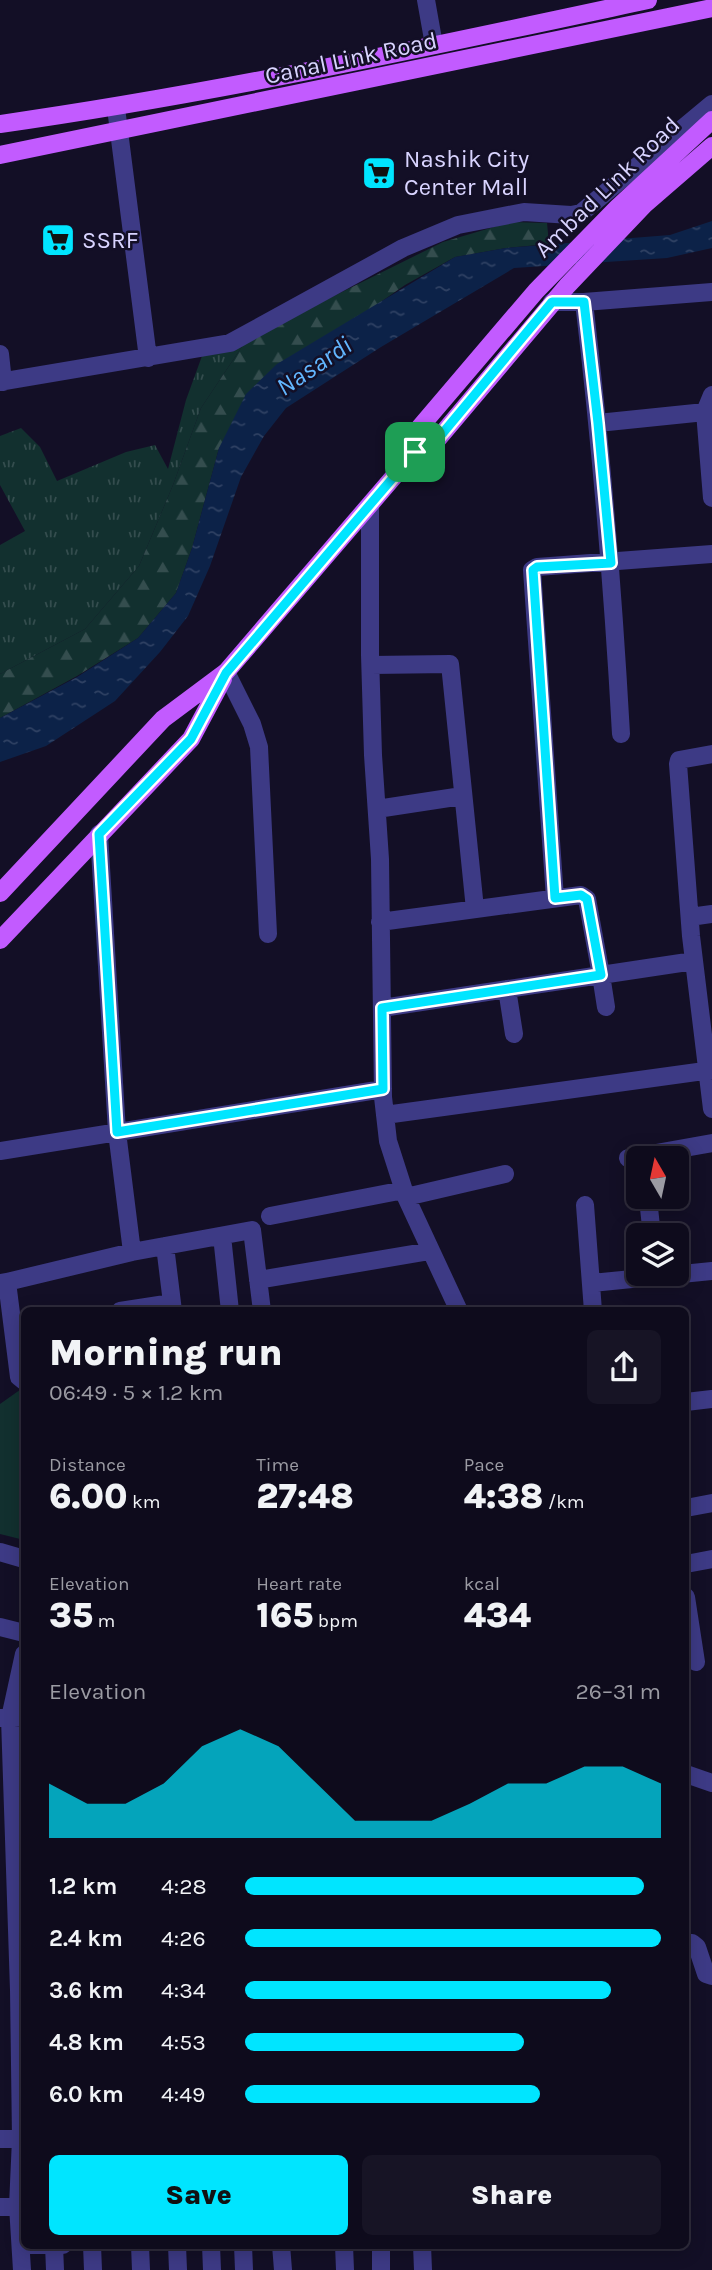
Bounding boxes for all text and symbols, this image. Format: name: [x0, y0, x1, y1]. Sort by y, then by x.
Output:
street label: Canal Link Road: [262, 26, 440, 90]
street label: Ambad Link Road: [529, 111, 685, 263]
place label: Nashik City Center Mall: [404, 145, 529, 201]
supermarket icon: Nashik City Center Mall: [360, 154, 398, 192]
supermarket icon: SSRF: [39, 221, 77, 259]
place label: SSRF: [82, 226, 138, 254]
water label: Nasardi: [270, 330, 358, 402]
pin: [385, 422, 445, 482]
icon: arrive: [396, 433, 434, 471]
north arrow: [626, 1146, 690, 1209]
map controls: [626, 1146, 689, 1286]
button: layers: [626, 1223, 689, 1286]
text: Morning run: [49, 1330, 283, 1375]
button: share: [587, 1330, 661, 1404]
text: 06:49 · 5 × 1.2 km: [49, 1379, 223, 1406]
text: Distance: [49, 1454, 126, 1476]
text: Time: [256, 1454, 299, 1476]
text: Pace: [464, 1454, 504, 1476]
text: 6.00: [49, 1476, 128, 1517]
text: 27:48: [256, 1476, 354, 1517]
text: 4:38: [464, 1476, 543, 1517]
text: km: [128, 1491, 161, 1513]
text: /km: [543, 1491, 585, 1513]
text: Elevation: [49, 1573, 129, 1595]
text: Heart rate: [256, 1573, 342, 1595]
text: kcal: [464, 1573, 500, 1595]
text: 35: [49, 1595, 93, 1636]
text: 165: [256, 1595, 313, 1636]
text: 434: [464, 1595, 531, 1636]
text: m: [93, 1610, 115, 1632]
text: bpm: [313, 1610, 358, 1632]
text: Elevation: [49, 1678, 146, 1705]
text: 26–31 m: [575, 1678, 661, 1705]
text: 1.2 km: [49, 1873, 117, 1900]
text: 4:28: [161, 1873, 207, 1900]
text: 2.4 km: [49, 1925, 123, 1952]
text: 4:26: [161, 1925, 206, 1952]
text: 3.6 km: [49, 1977, 123, 2004]
text: 4:34: [161, 1977, 206, 2004]
text: 4.8 km: [49, 2029, 124, 2056]
text: 4:53: [161, 2029, 206, 2056]
text: 6.0 km: [49, 2081, 124, 2108]
text: 4:49: [161, 2081, 205, 2108]
button: Save: [49, 2155, 348, 2235]
button: Share: [362, 2155, 661, 2235]

